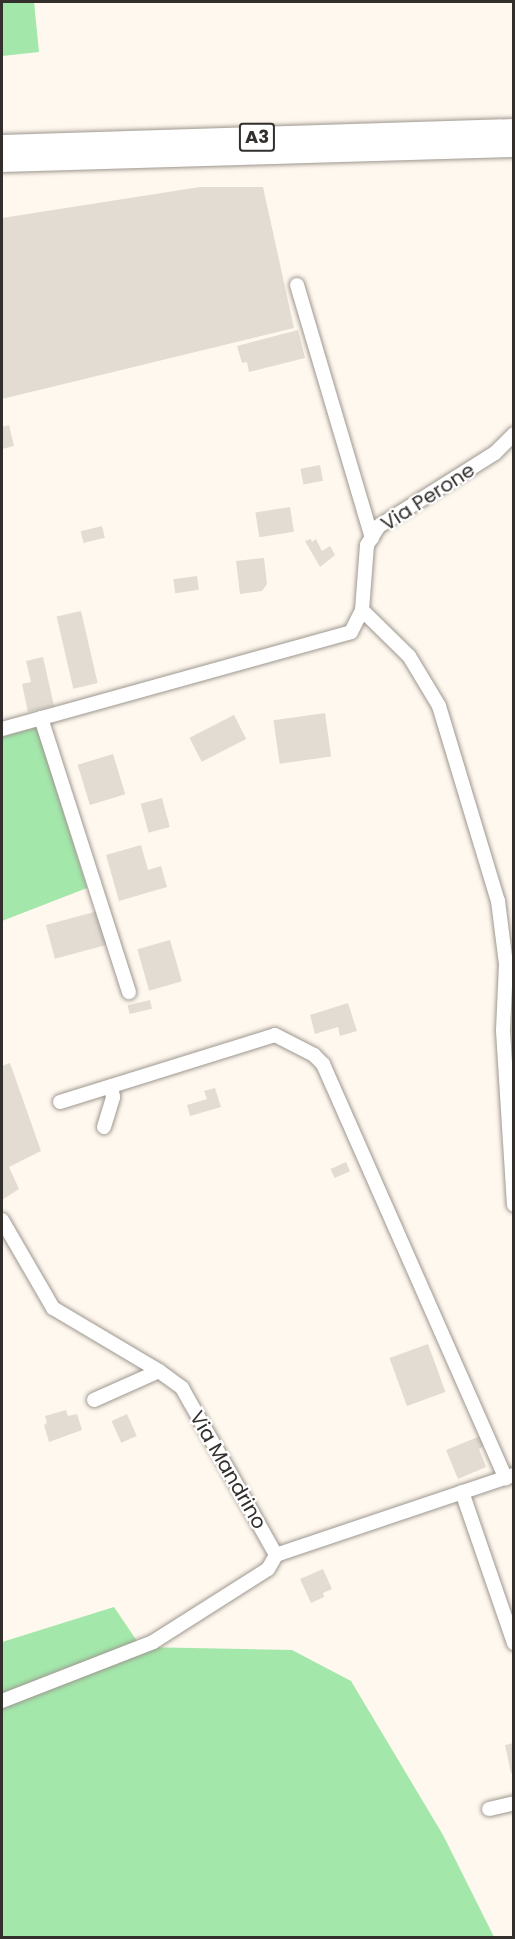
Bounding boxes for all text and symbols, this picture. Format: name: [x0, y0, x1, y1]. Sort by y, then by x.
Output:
road number: A3: [238, 122, 276, 152]
street label: Via Perone: [377, 458, 479, 536]
street label: Via Mandrino: [185, 1407, 271, 1533]

